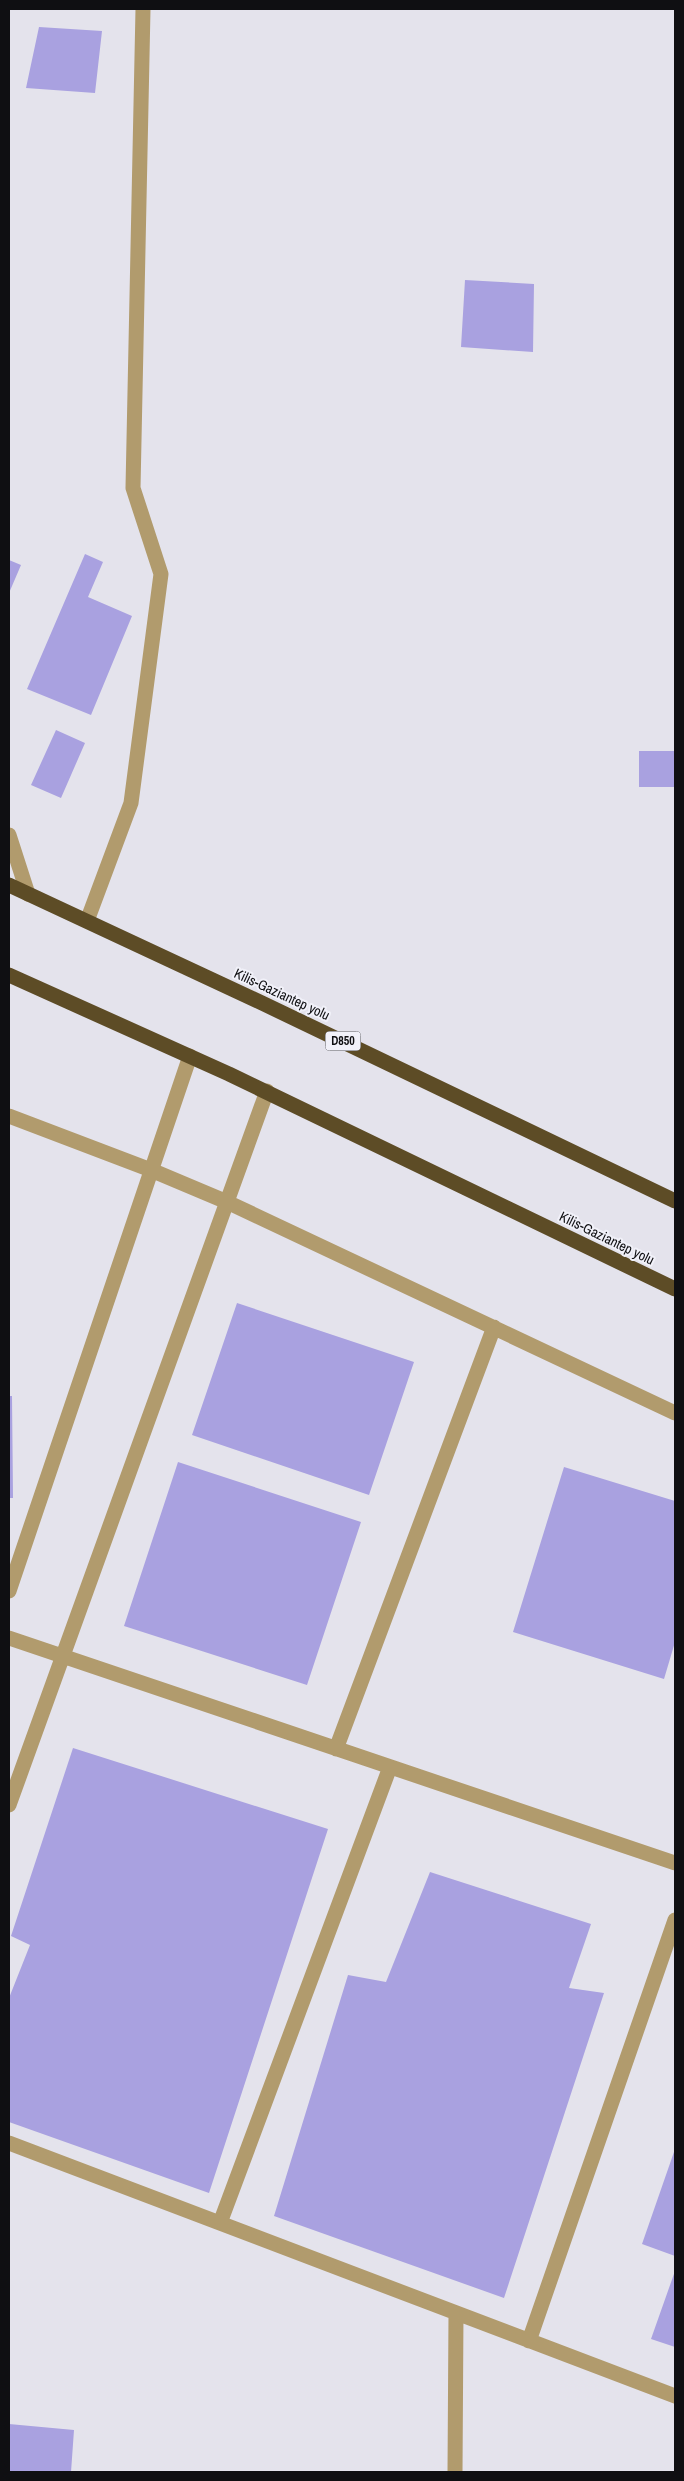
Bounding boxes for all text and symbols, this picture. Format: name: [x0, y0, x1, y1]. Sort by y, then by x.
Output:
street label: Kilis-Gaziantep yolu: [231, 964, 333, 1024]
road number: D850: [326, 1032, 360, 1050]
street label: Kilis-Gaziantep yolu: [557, 1207, 657, 1269]

